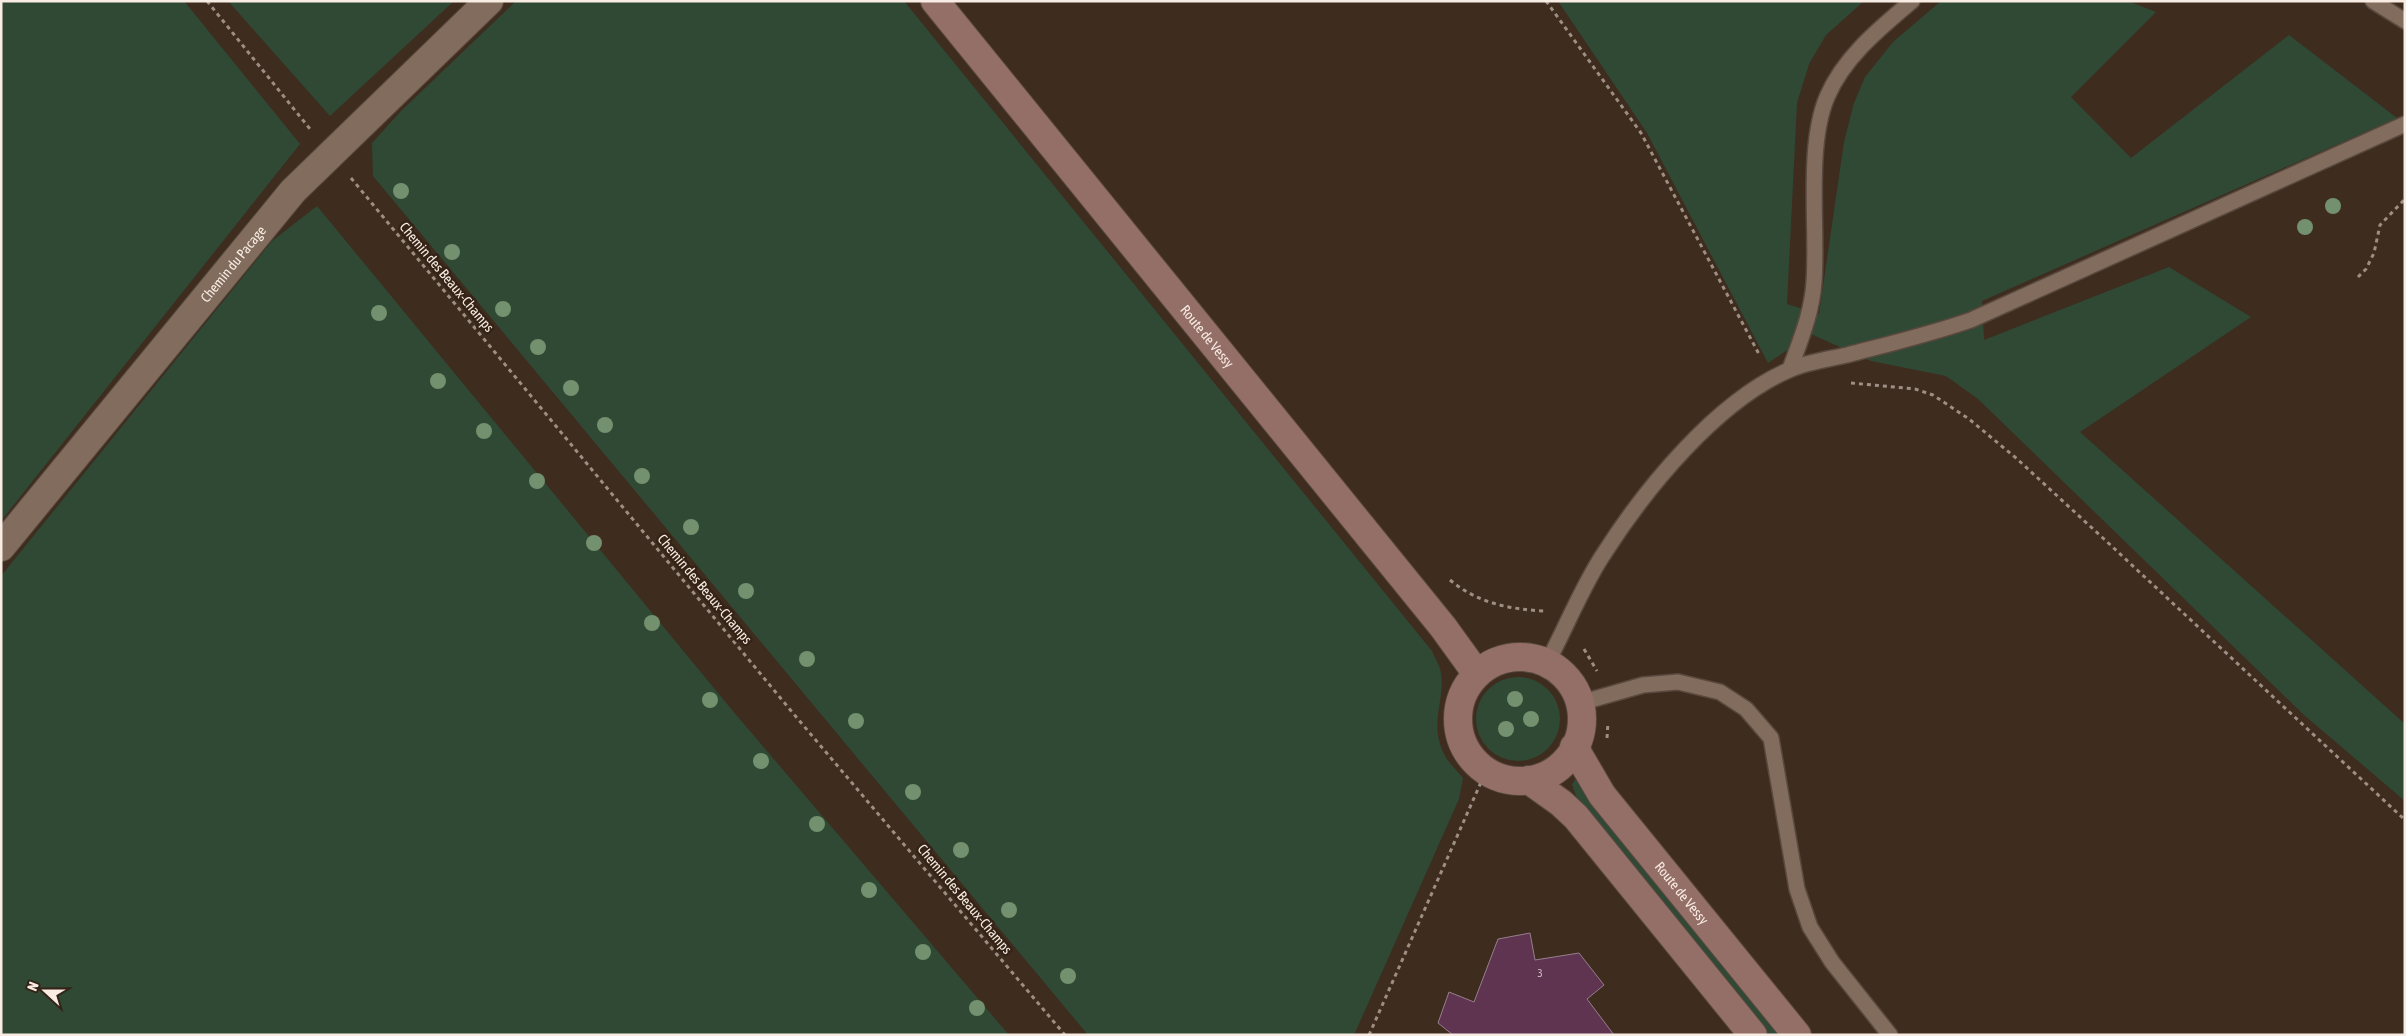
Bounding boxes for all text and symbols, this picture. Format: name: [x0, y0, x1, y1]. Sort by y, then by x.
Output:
street label: Chemin des Beaux-Champs: [397, 219, 498, 335]
street label: Chemin du Pacage: [197, 223, 269, 305]
street label: Route de Vessy: [1177, 302, 1237, 371]
street label: Chemin des Beaux-Champs: [655, 531, 756, 647]
street label: Chemin des Beaux-Champs: [915, 841, 1016, 957]
street label: Route de Vessy: [1652, 859, 1712, 928]
north arrow: [20, 966, 70, 1016]
house number: 3: [1537, 967, 1543, 979]
text: N: [24, 980, 42, 993]

